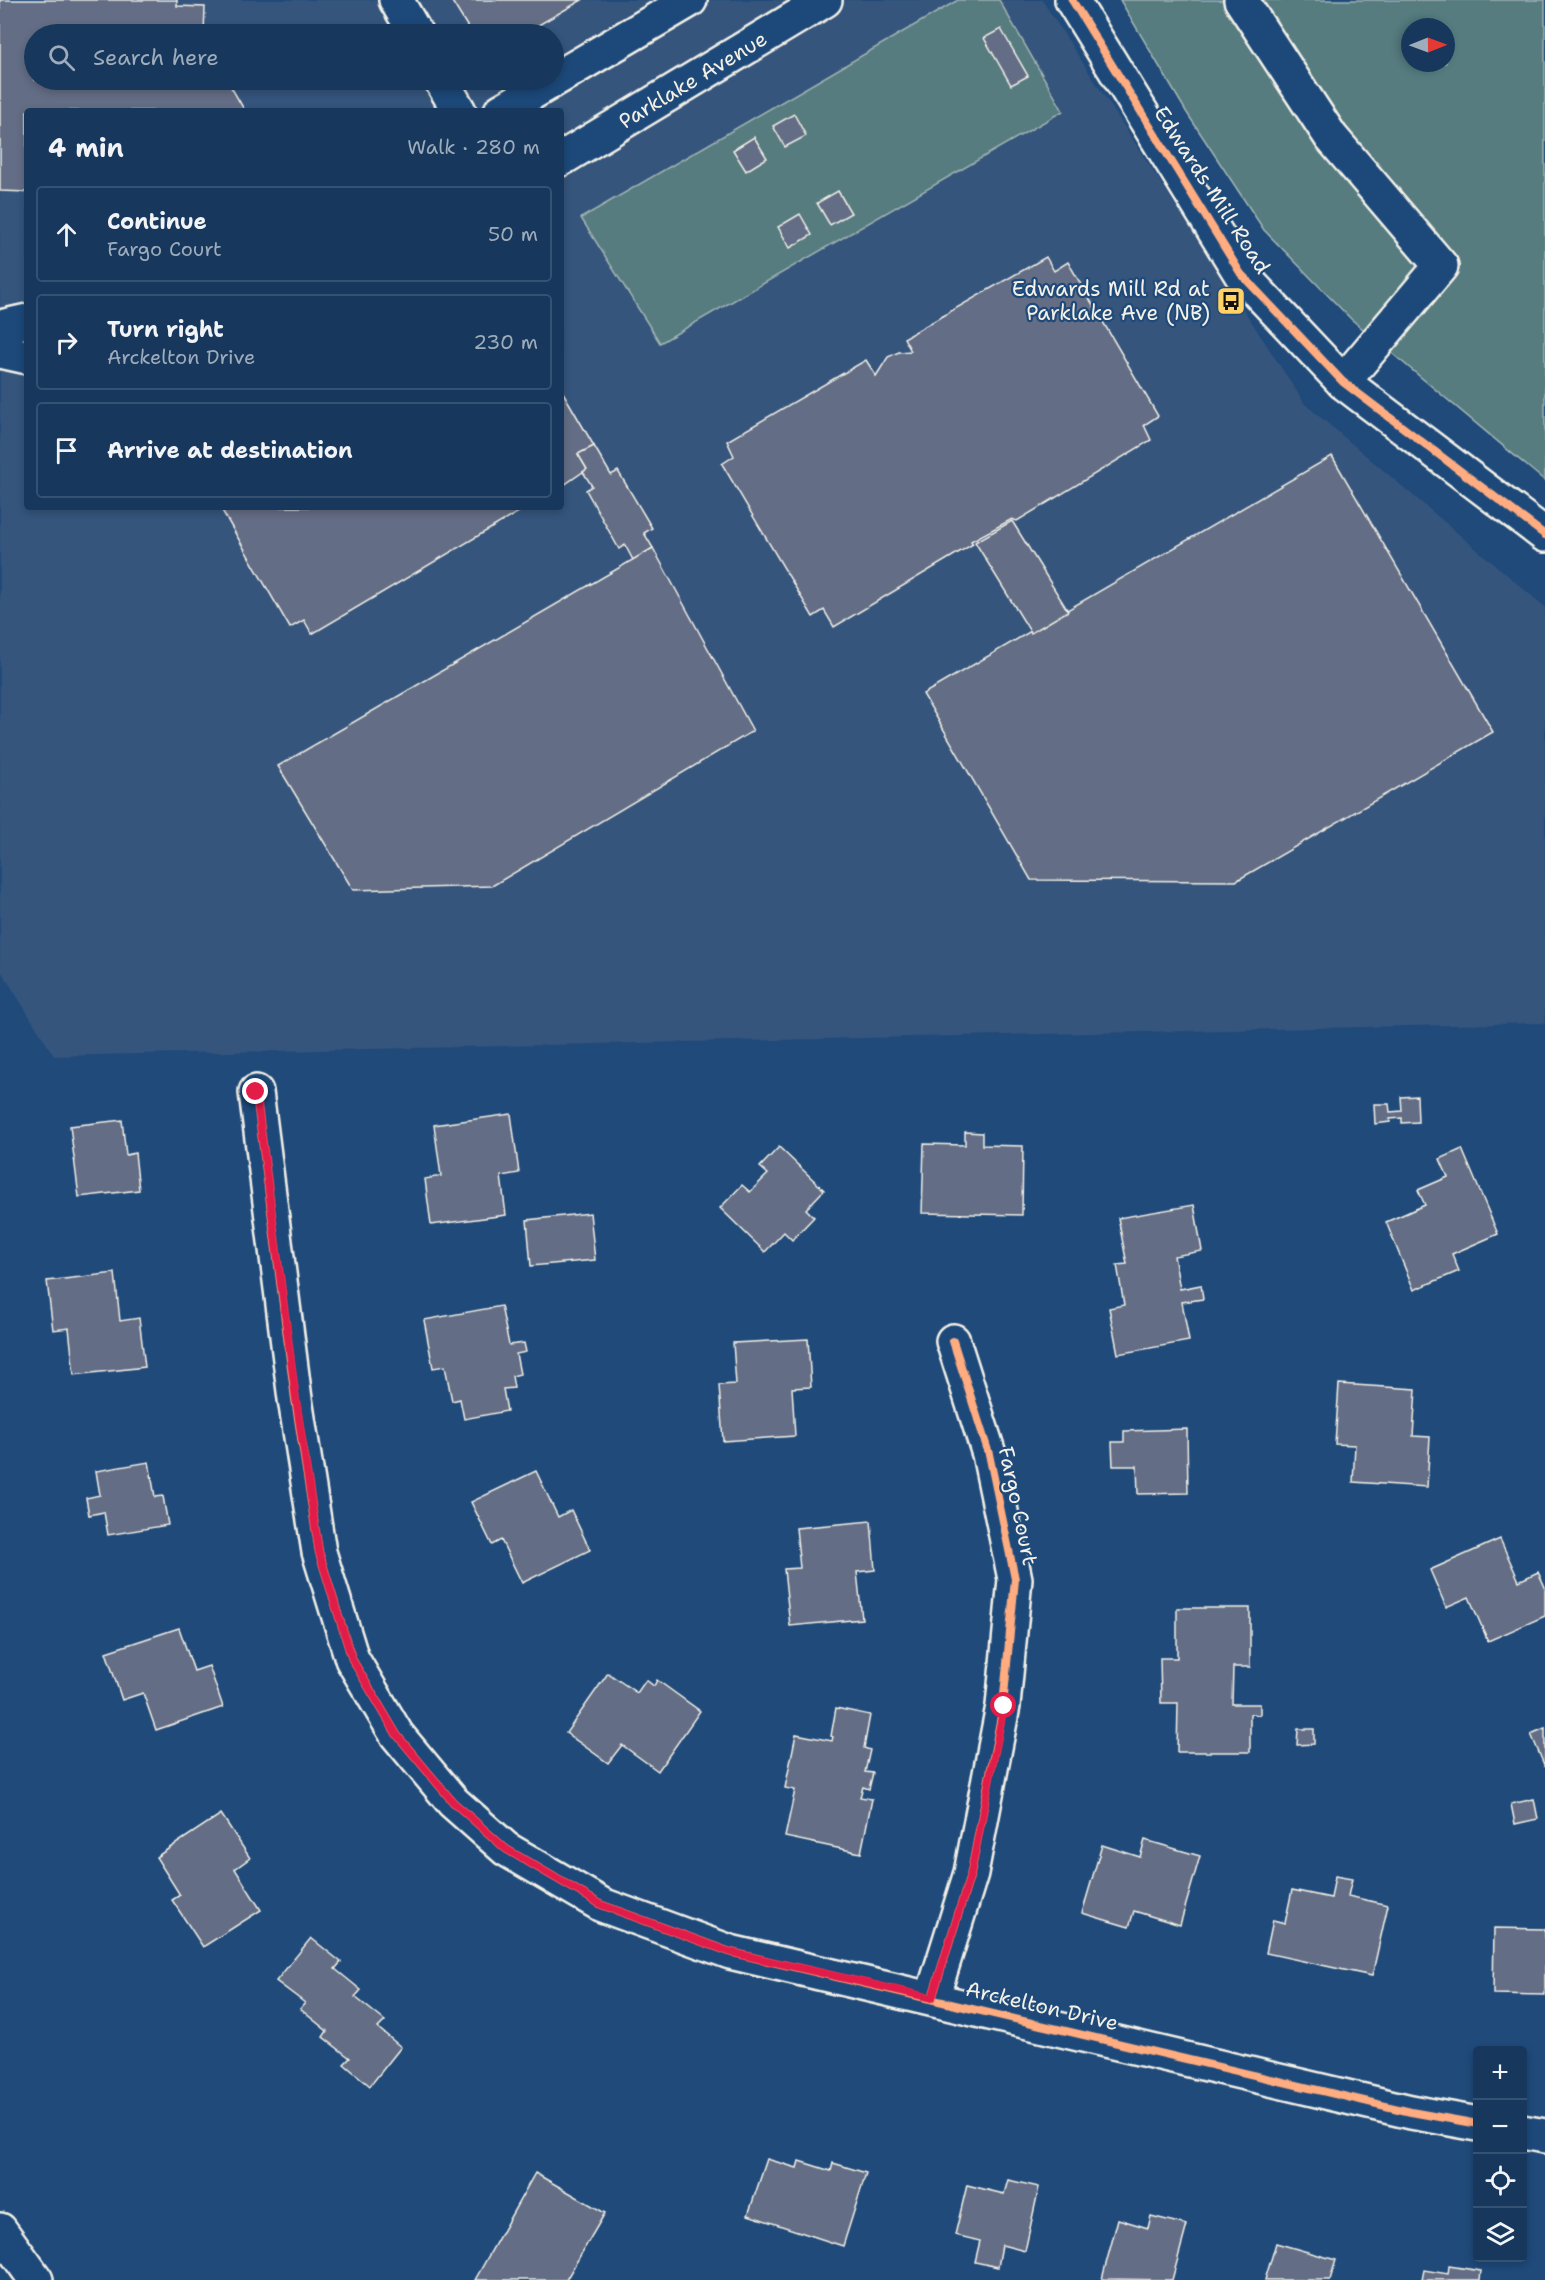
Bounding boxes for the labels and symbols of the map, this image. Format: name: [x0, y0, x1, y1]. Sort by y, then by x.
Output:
north arrow: [1401, 18, 1455, 72]
street label: Parklake Avenue: [614, 25, 772, 135]
street label: Edwards Mill Road: [1147, 101, 1277, 279]
place label: Edwards Mill Rd at Parklake Ave (NB): [1012, 275, 1210, 327]
bus stop icon: Edwards Mill Rd at Parklake Ave (NB): [1215, 285, 1247, 317]
route end: [242, 1078, 268, 1104]
street label: Fargo Court: [992, 1444, 1044, 1568]
route start: [990, 1692, 1016, 1718]
street label: Arckelton Drive: [963, 1975, 1121, 2037]

